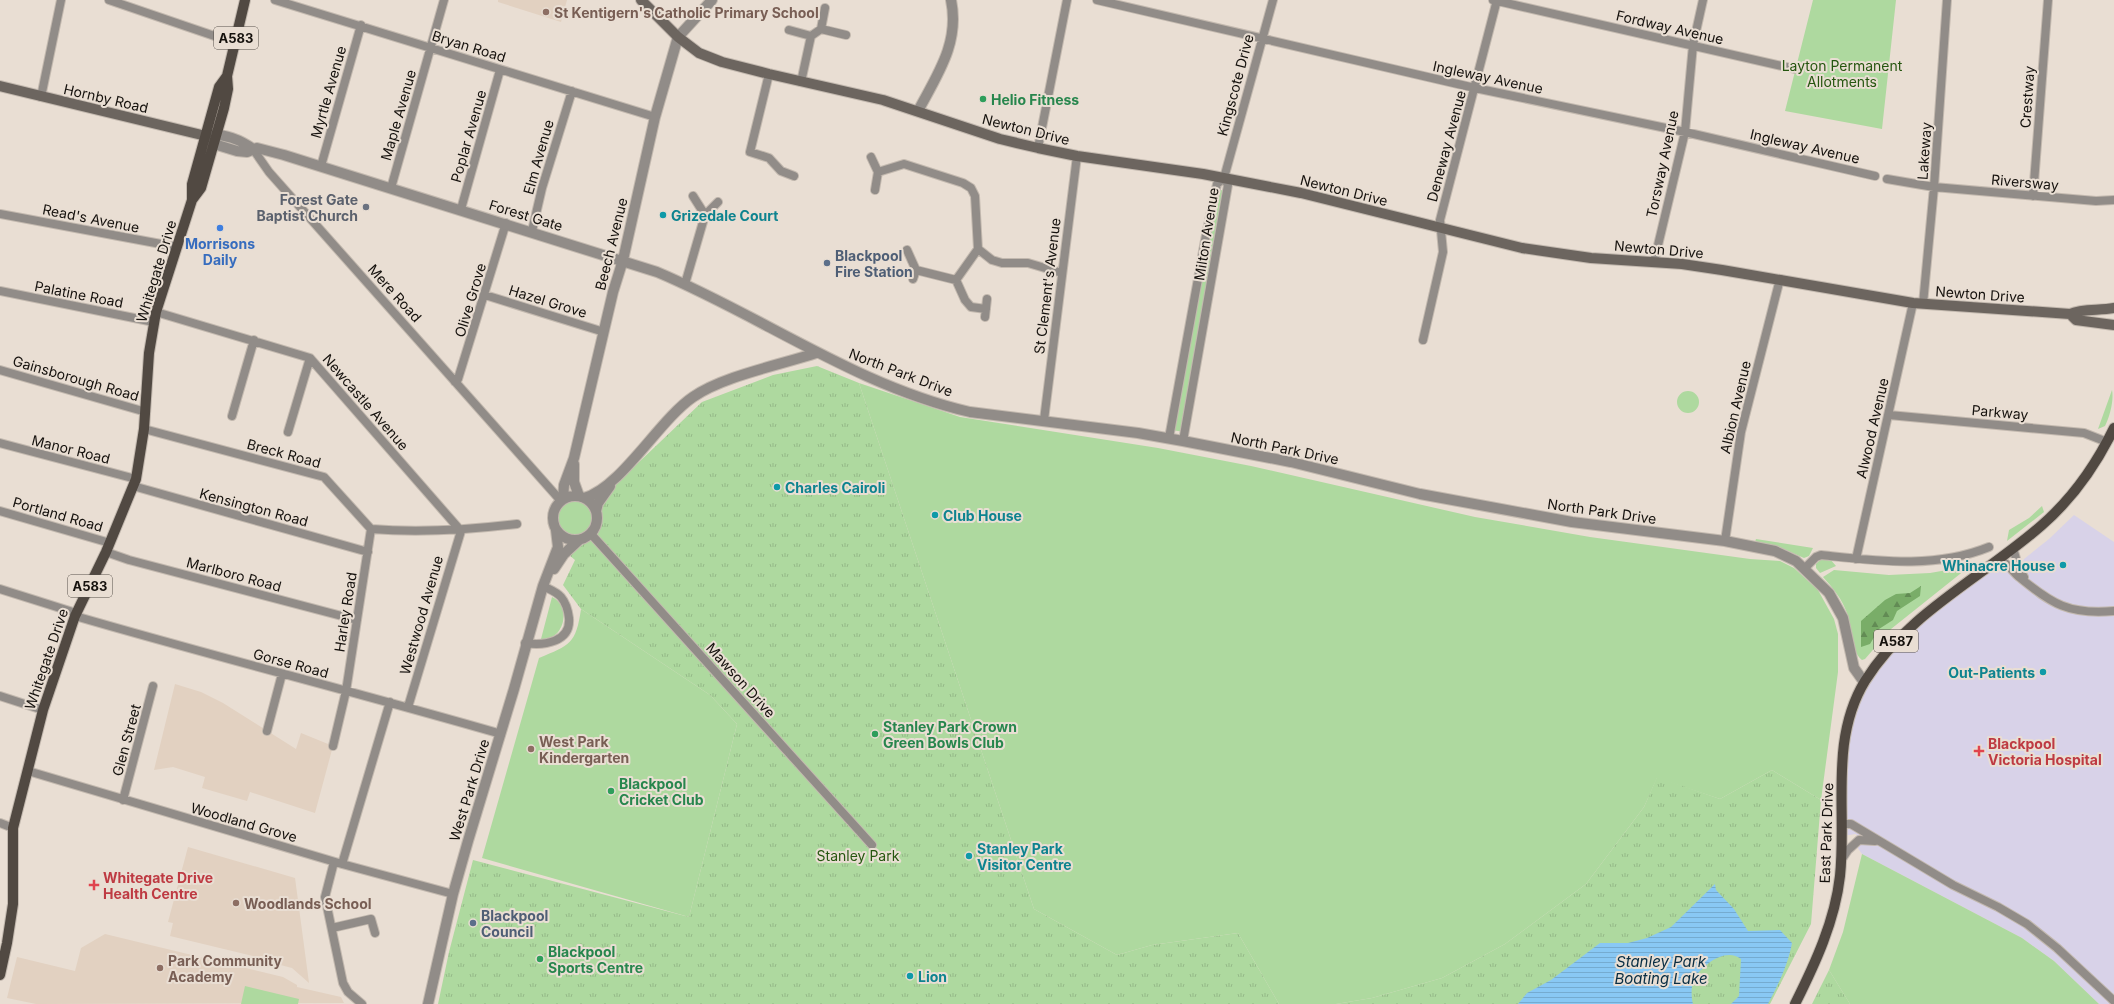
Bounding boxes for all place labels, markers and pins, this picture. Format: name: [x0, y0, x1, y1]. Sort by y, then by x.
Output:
place label: St Kentigern's Catholic Primary School: [554, 4, 819, 21]
marker: St Kentigern's Catholic Primary School: [541, 7, 551, 17]
place label: Helio Fitness: [991, 91, 1079, 108]
marker: Helio Fitness: [978, 94, 988, 104]
place label: Forest Gate Baptist Church: [256, 191, 358, 224]
marker: Forest Gate Baptist Church: [361, 202, 371, 212]
place label: Grizedale Court: [671, 207, 778, 224]
marker: Grizedale Court: [658, 210, 668, 220]
marker: Morrisons Daily: [215, 223, 225, 233]
place label: Morrisons Daily: [185, 235, 255, 268]
place label: Blackpool Fire Station: [835, 247, 913, 280]
marker: Blackpool Fire Station: [822, 258, 832, 268]
place label: Charles Cairoli: [785, 479, 885, 496]
marker: Charles Cairoli: [772, 482, 782, 492]
place label: Club House: [943, 507, 1022, 524]
marker: Club House: [930, 510, 940, 520]
place label: Whinacre House: [1942, 557, 2055, 574]
marker: Whinacre House: [2058, 560, 2068, 570]
place label: Out-Patients: [1948, 664, 2035, 681]
marker: Out-Patients: [2038, 667, 2048, 677]
place label: Stanley Park Crown Green Bowls Club: [883, 718, 1017, 751]
marker: Stanley Park Crown Green Bowls Club: [870, 729, 880, 739]
place label: West Park Kindergarten: [539, 733, 629, 766]
place label: Blackpool Victoria Hospital: [1988, 735, 2102, 768]
marker: West Park Kindergarten: [526, 744, 536, 754]
marker: Blackpool Victoria Hospital: [1973, 745, 1985, 757]
place label: Blackpool Cricket Club: [619, 775, 704, 808]
marker: Blackpool Cricket Club: [606, 786, 616, 796]
place label: Stanley Park Visitor Centre: [977, 840, 1072, 873]
marker: Stanley Park Visitor Centre: [964, 851, 974, 861]
place label: Whitegate Drive Health Centre: [103, 869, 213, 902]
marker: Whitegate Drive Health Centre: [88, 879, 100, 891]
place label: Woodlands School: [244, 895, 372, 912]
marker: Woodlands School: [231, 898, 241, 908]
place label: Blackpool Council: [481, 907, 548, 940]
marker: Blackpool Council: [468, 918, 478, 928]
place label: Blackpool Sports Centre: [548, 943, 643, 976]
place label: Park Community Academy: [168, 952, 283, 985]
marker: Blackpool Sports Centre: [535, 954, 545, 964]
marker: Park Community Academy: [155, 963, 165, 973]
place label: Lion: [918, 968, 947, 985]
marker: Lion: [905, 971, 915, 981]

